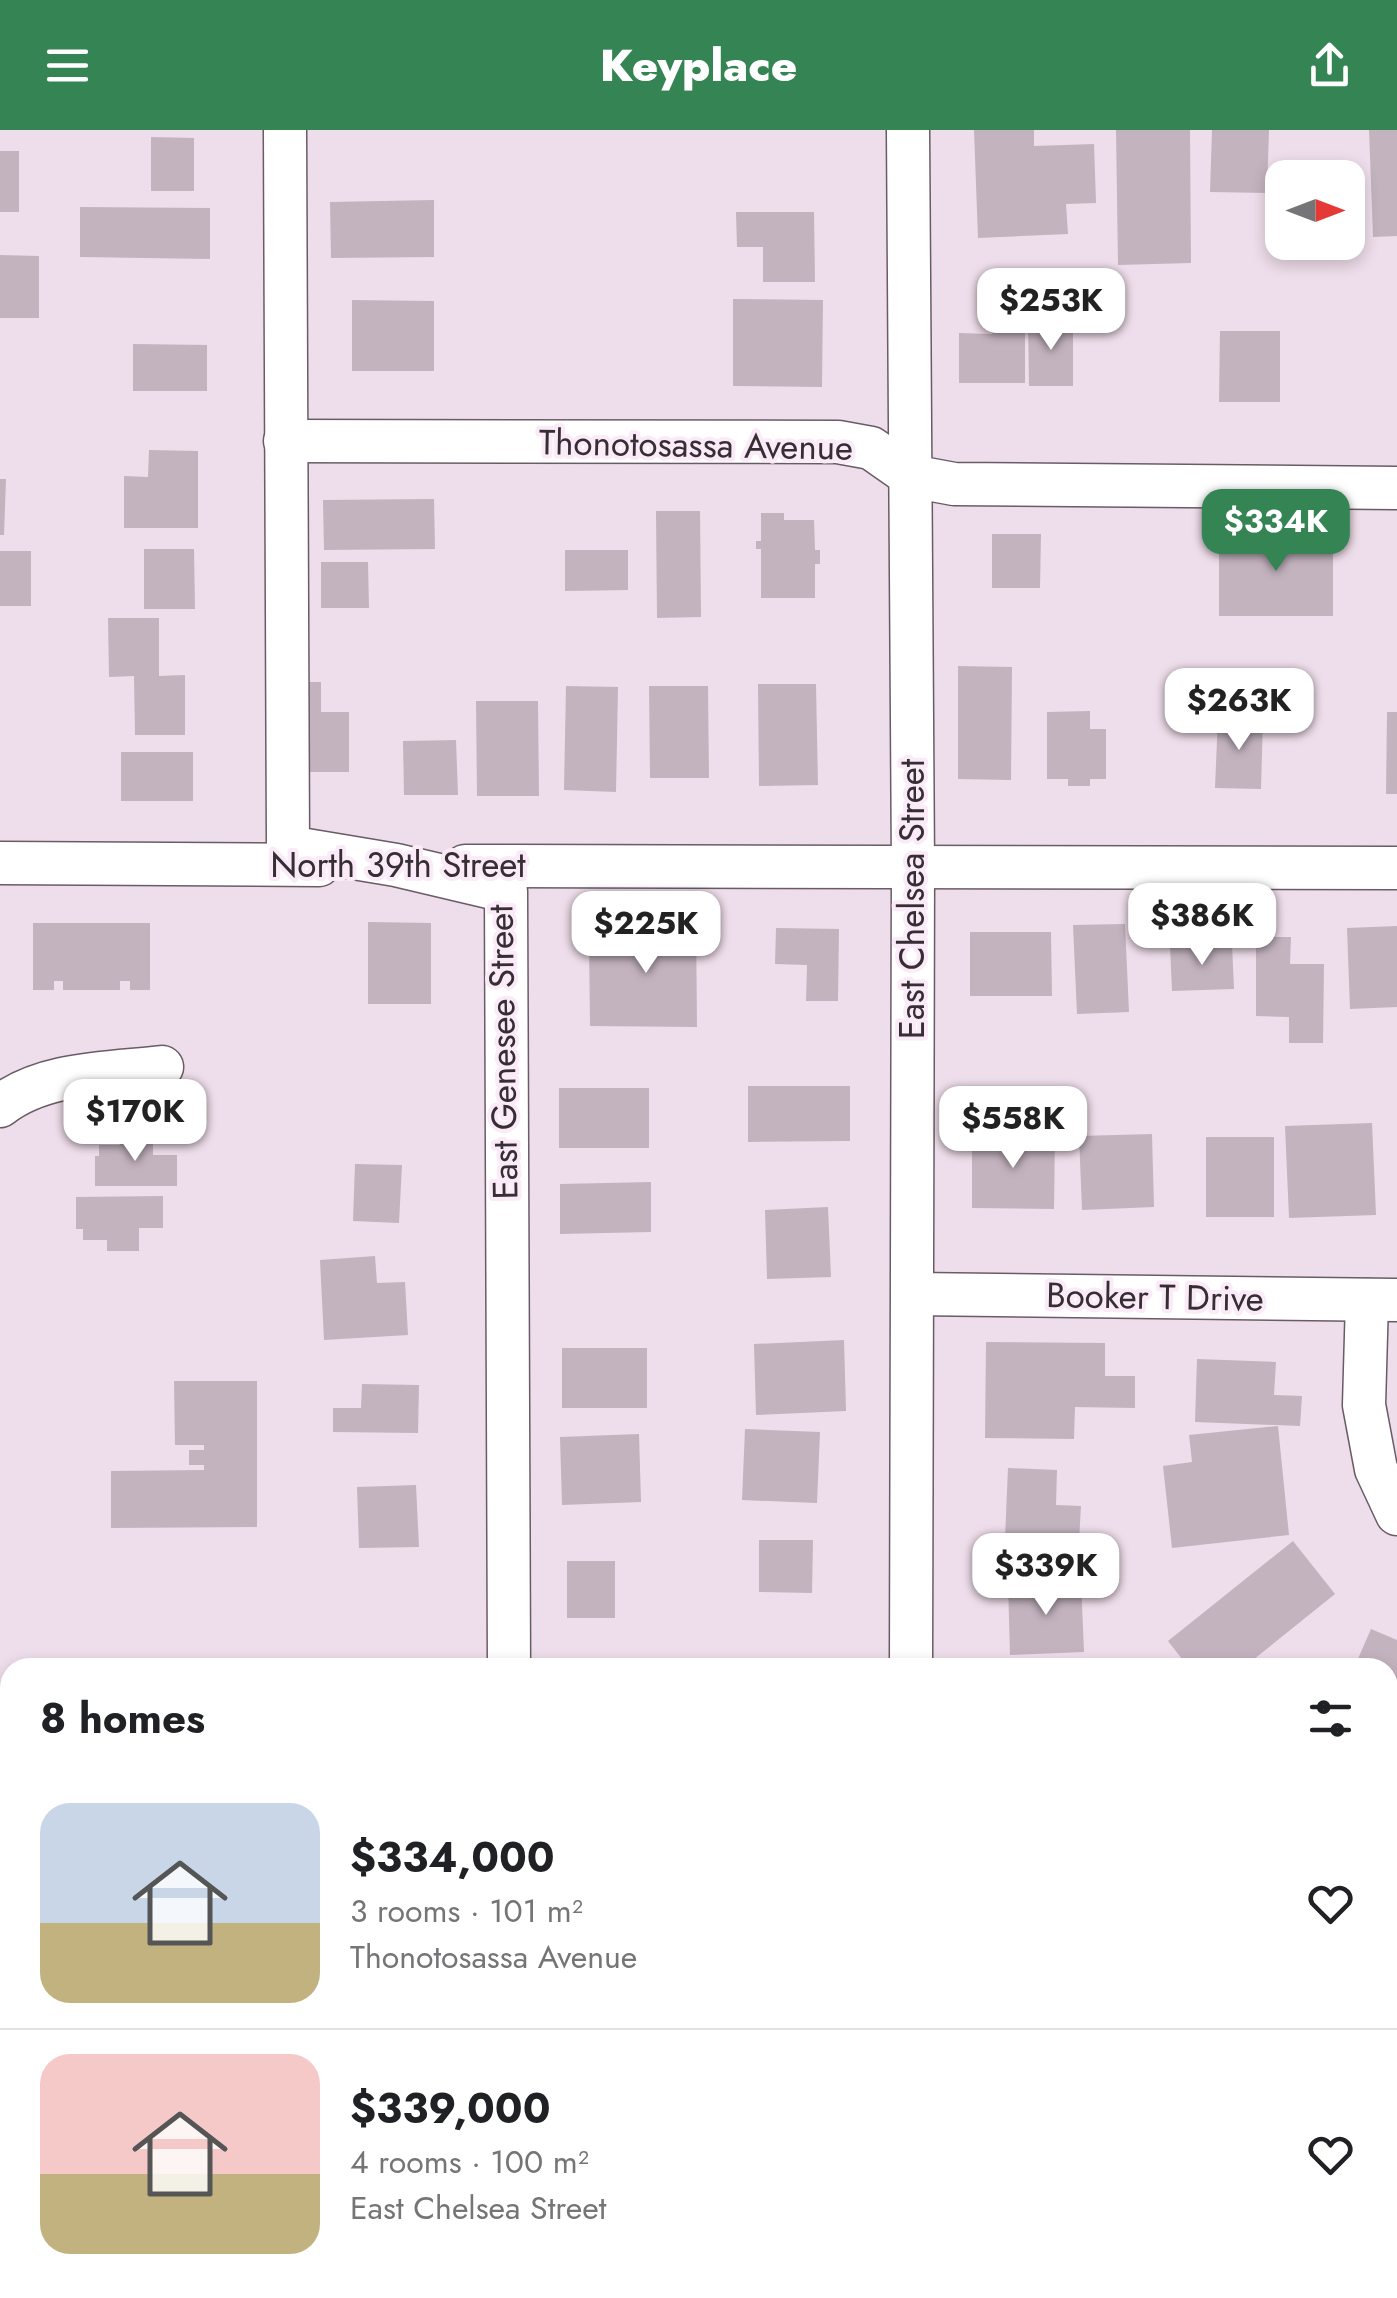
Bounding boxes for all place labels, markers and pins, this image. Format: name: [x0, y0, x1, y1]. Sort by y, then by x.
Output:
pin: $253K: [981, 268, 1121, 353]
pin: $334K: [1206, 489, 1346, 574]
pin: $263K: [1169, 668, 1309, 753]
pin: $386K: [1132, 883, 1272, 968]
pin: $225K: [576, 891, 716, 976]
pin: $170K: [65, 1079, 205, 1164]
pin: $558K: [943, 1086, 1083, 1171]
pin: $339K: [976, 1533, 1116, 1618]

